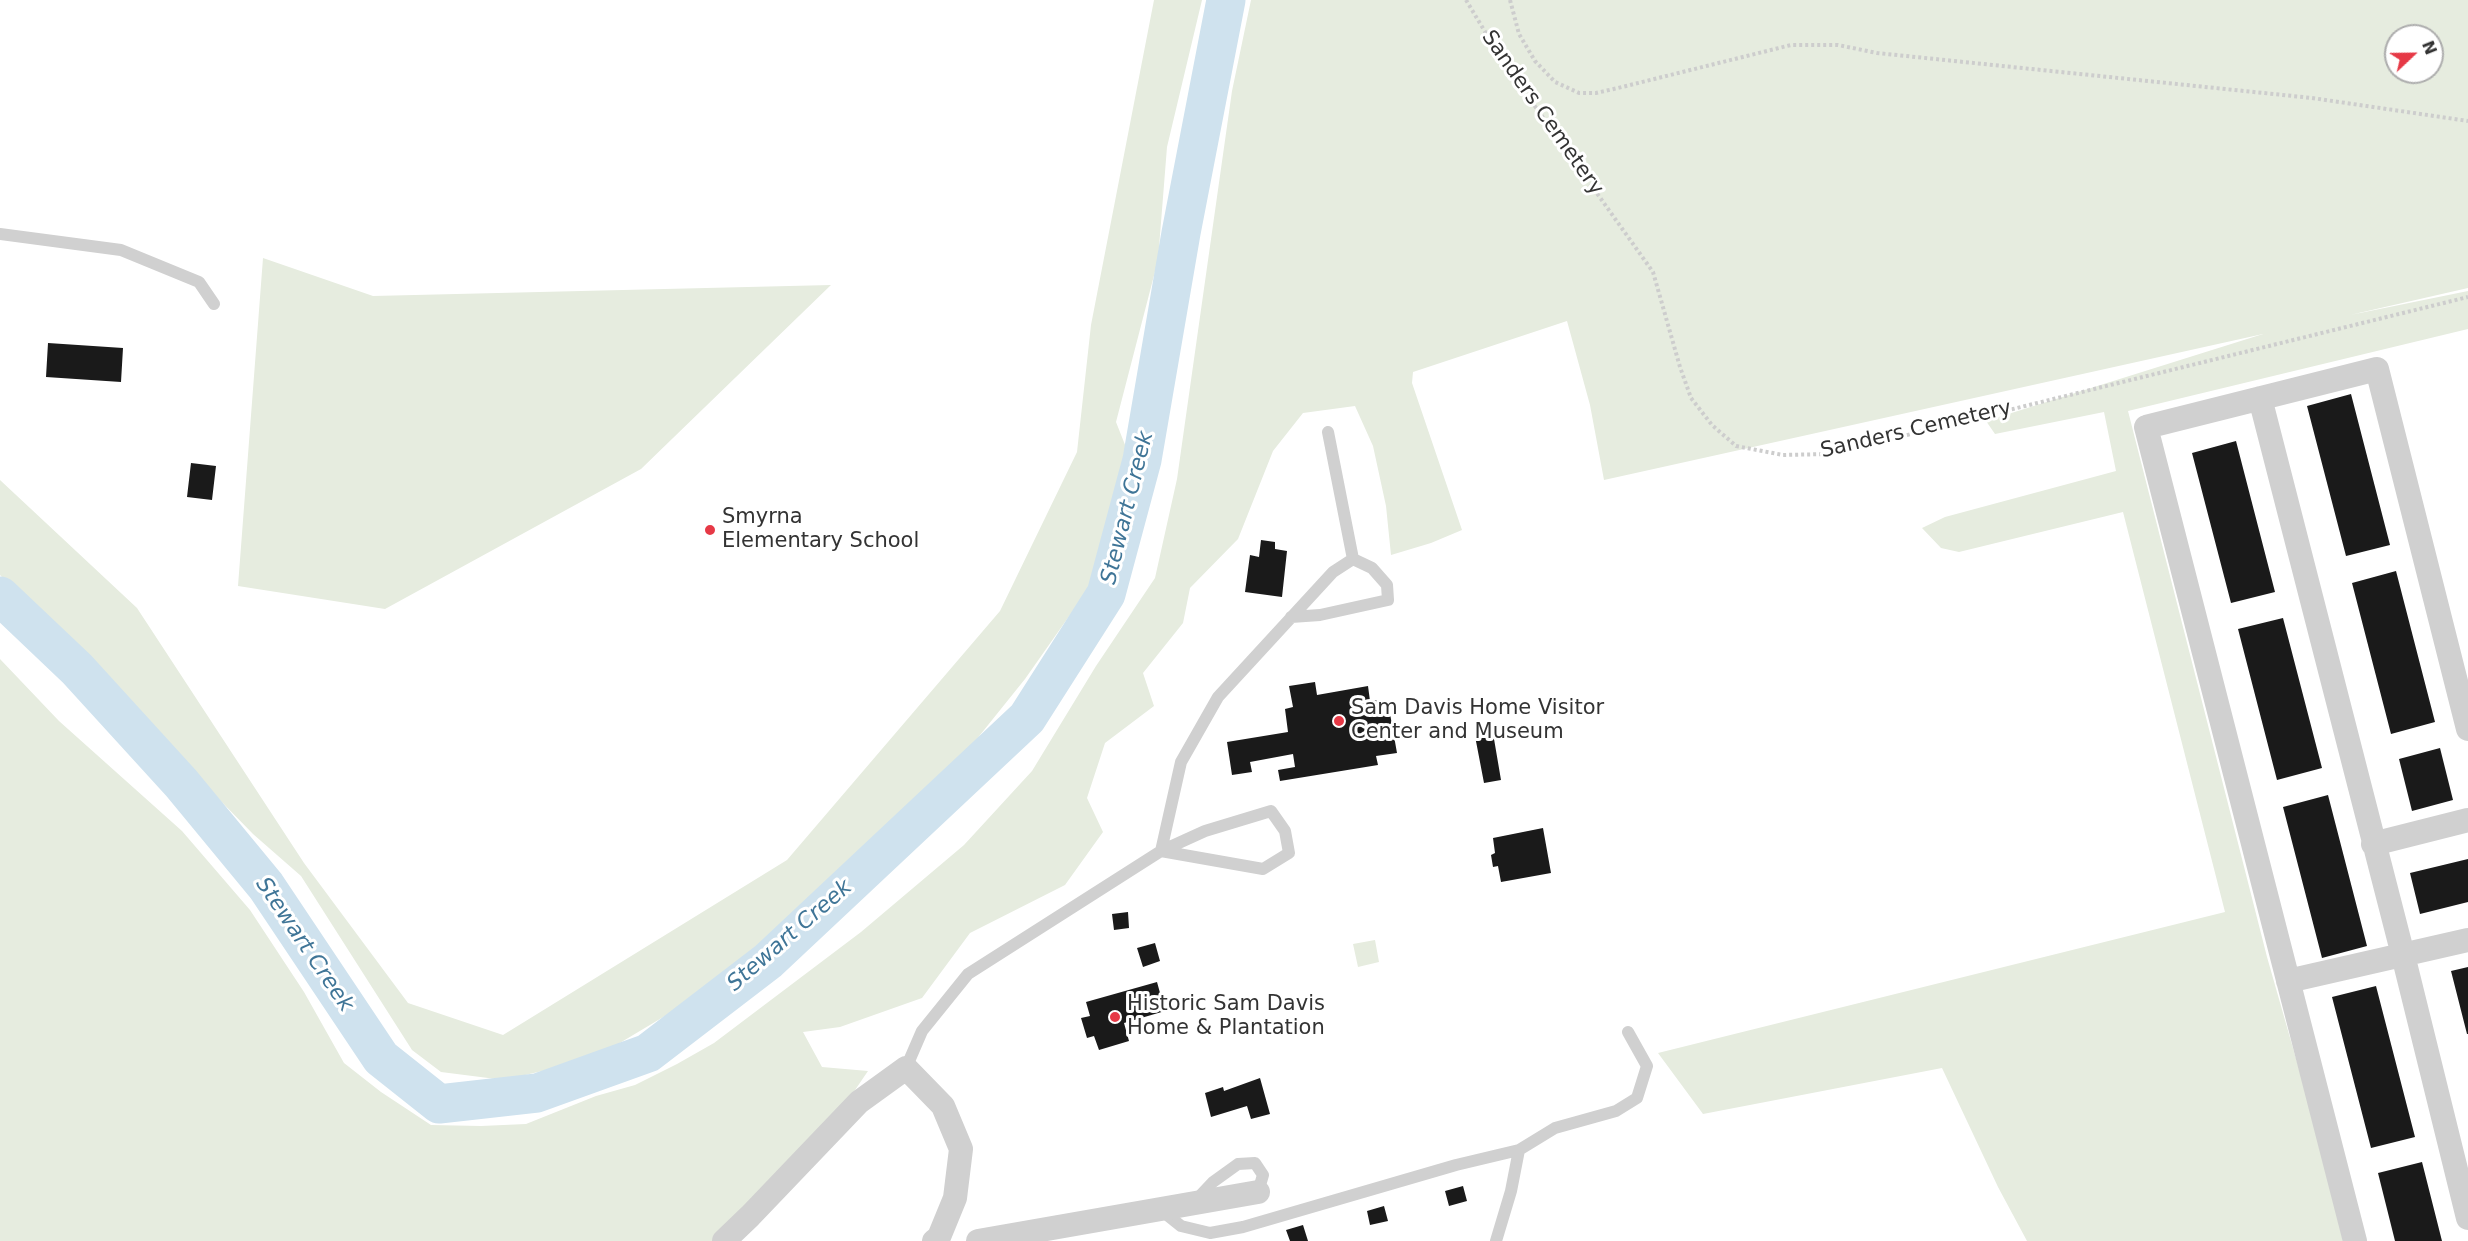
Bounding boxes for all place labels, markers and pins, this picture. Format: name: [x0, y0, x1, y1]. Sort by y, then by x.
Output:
place label: Smyrna Elementary School: [722, 505, 919, 555]
marker: Smyrna Elementary School: [703, 523, 717, 537]
place label: Sam Davis Home Visitor Center and Museum: [1351, 696, 1604, 746]
marker: Sam Davis Home Visitor Center and Museum: [1332, 714, 1346, 728]
place label: Historic Sam Davis Home & Plantation: [1127, 992, 1325, 1042]
marker: Historic Sam Davis Home & Plantation: [1108, 1010, 1122, 1024]

